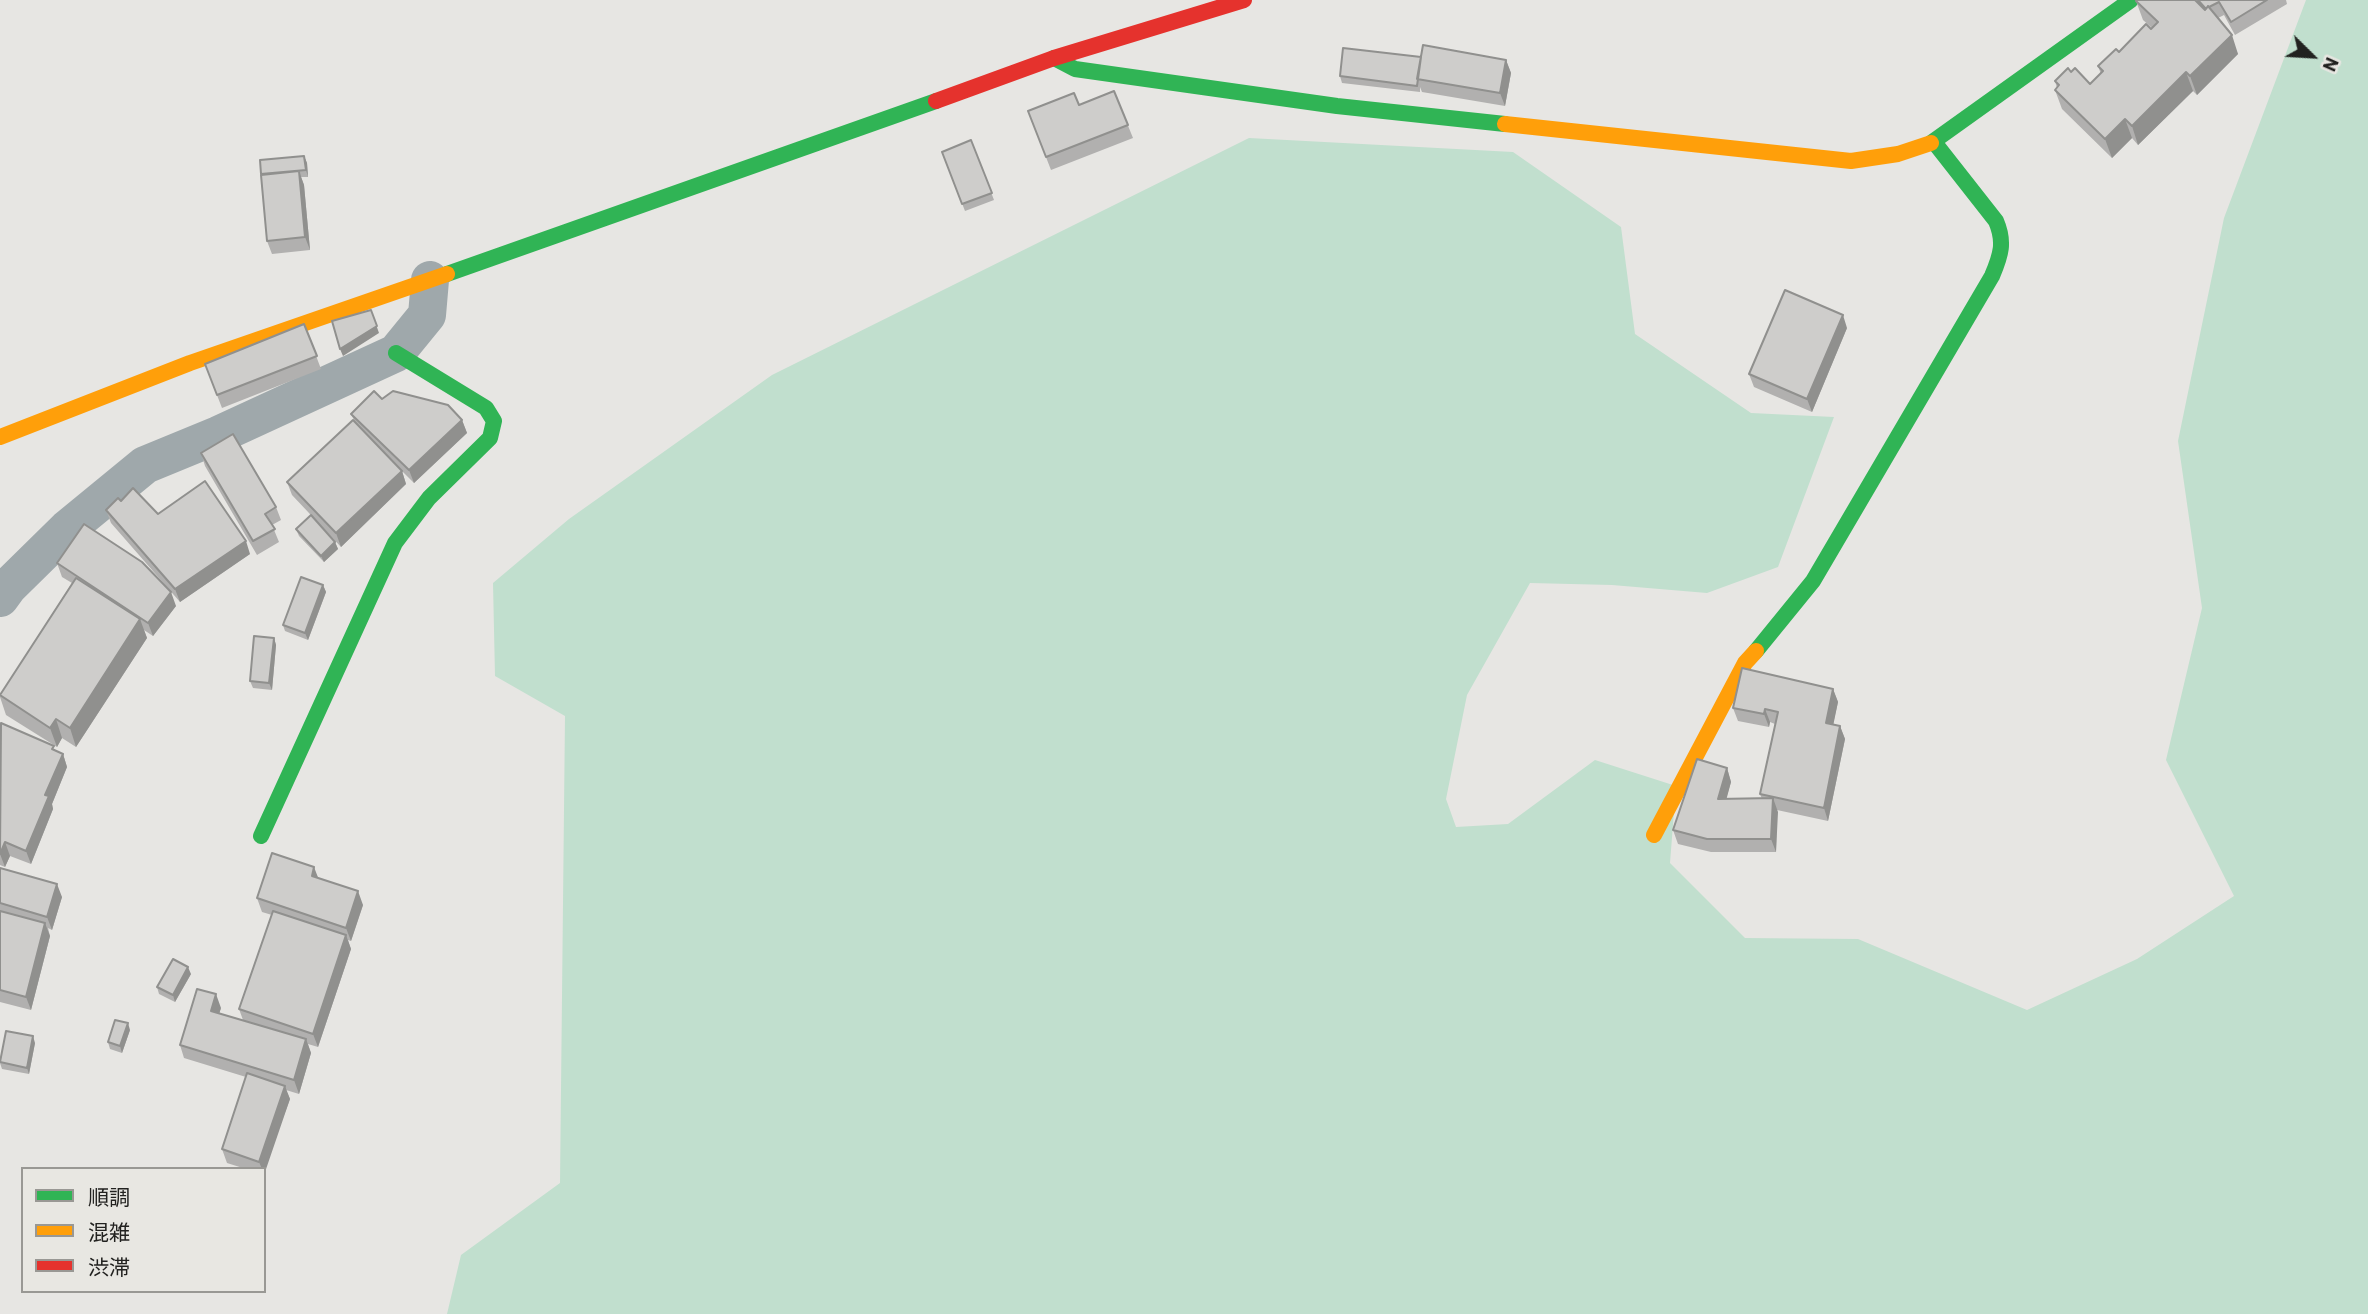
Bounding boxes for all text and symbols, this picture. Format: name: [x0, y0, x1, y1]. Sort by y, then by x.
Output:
north arrow: [2277, 21, 2347, 91]
text: N: [2319, 54, 2345, 75]
legend: [21, 1167, 266, 1293]
text: 順調: [88, 1184, 130, 1209]
text: 混雑: [88, 1219, 130, 1244]
text: 渋滞: [88, 1254, 130, 1279]

